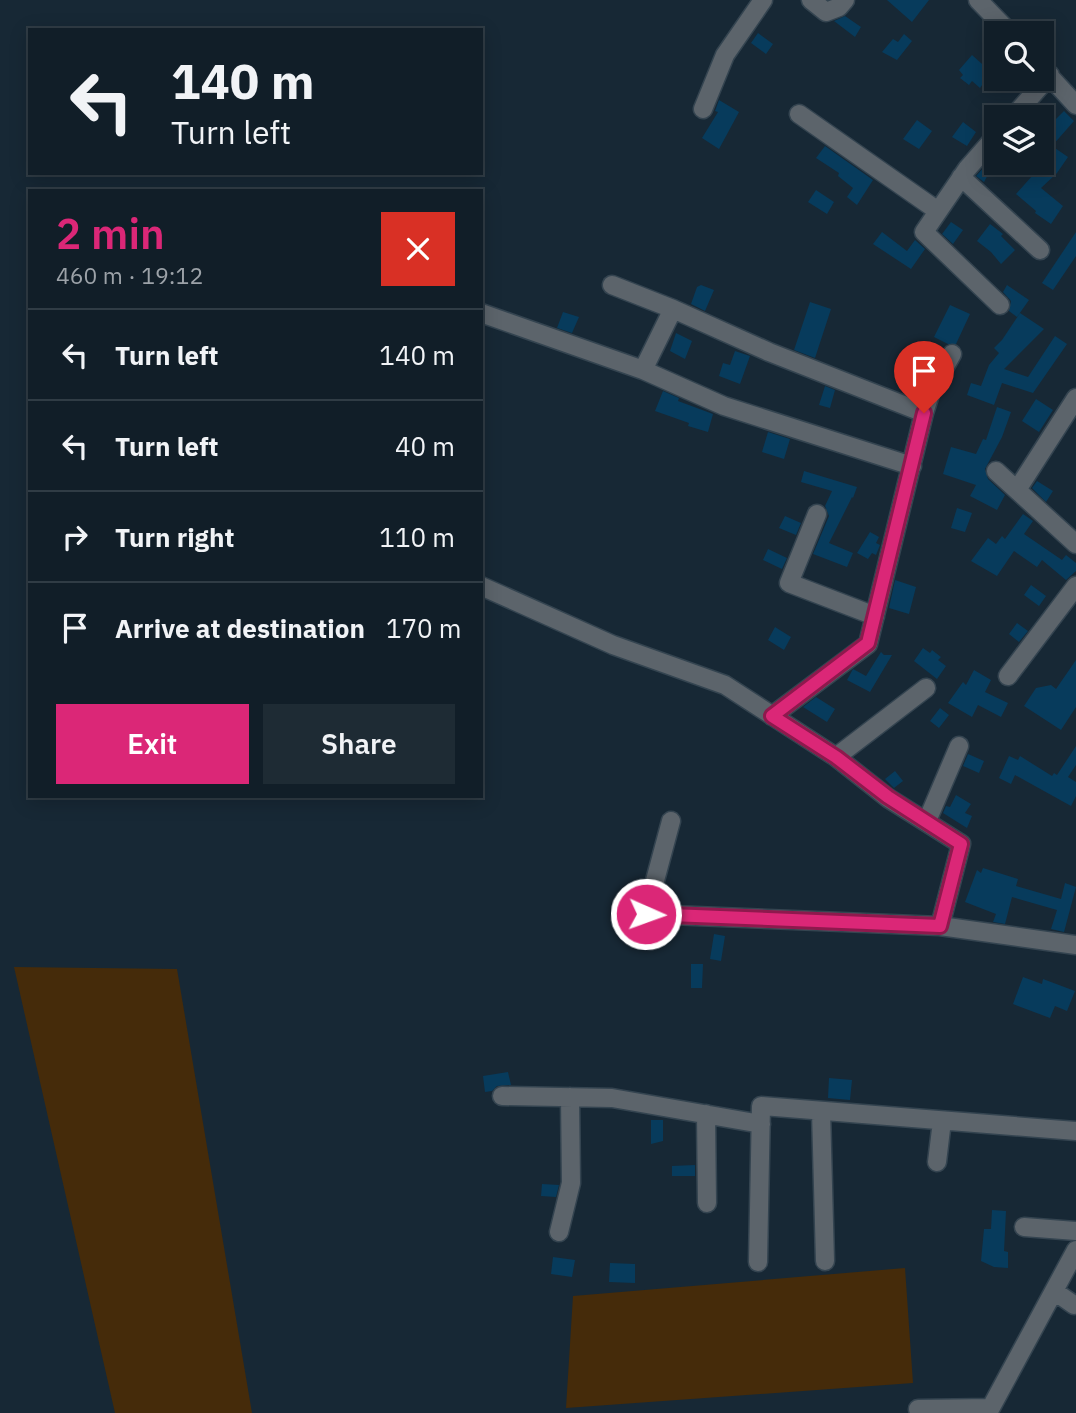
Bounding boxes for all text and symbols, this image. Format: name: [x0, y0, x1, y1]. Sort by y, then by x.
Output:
map controls: [984, 21, 1054, 175]
button: search: [984, 21, 1054, 91]
text: 140 m: [171, 49, 315, 112]
icon: left: [56, 56, 147, 147]
button: layers: [984, 105, 1054, 175]
text: Turn left: [171, 111, 291, 153]
text: 2 min: [56, 206, 165, 261]
button: close: [381, 212, 455, 286]
text: 460 m · 19:12: [56, 260, 203, 290]
icon: left: [56, 336, 94, 374]
text: Turn left: [115, 338, 218, 372]
text: 140 m: [379, 338, 455, 372]
pin: [894, 341, 954, 413]
icon: arrive: [905, 352, 943, 390]
icon: left: [56, 427, 94, 465]
text: Turn left: [115, 429, 218, 463]
text: 40 m: [395, 429, 455, 463]
icon: right: [56, 518, 94, 556]
text: Turn right: [115, 520, 234, 554]
text: 110 m: [379, 520, 455, 554]
icon: arrive: [56, 609, 94, 647]
text: Arrive at destination: [115, 611, 365, 645]
text: 170 m: [386, 611, 462, 645]
button: Exit: [56, 704, 249, 784]
button: Share: [263, 704, 455, 784]
position arrow: [609, 877, 683, 951]

